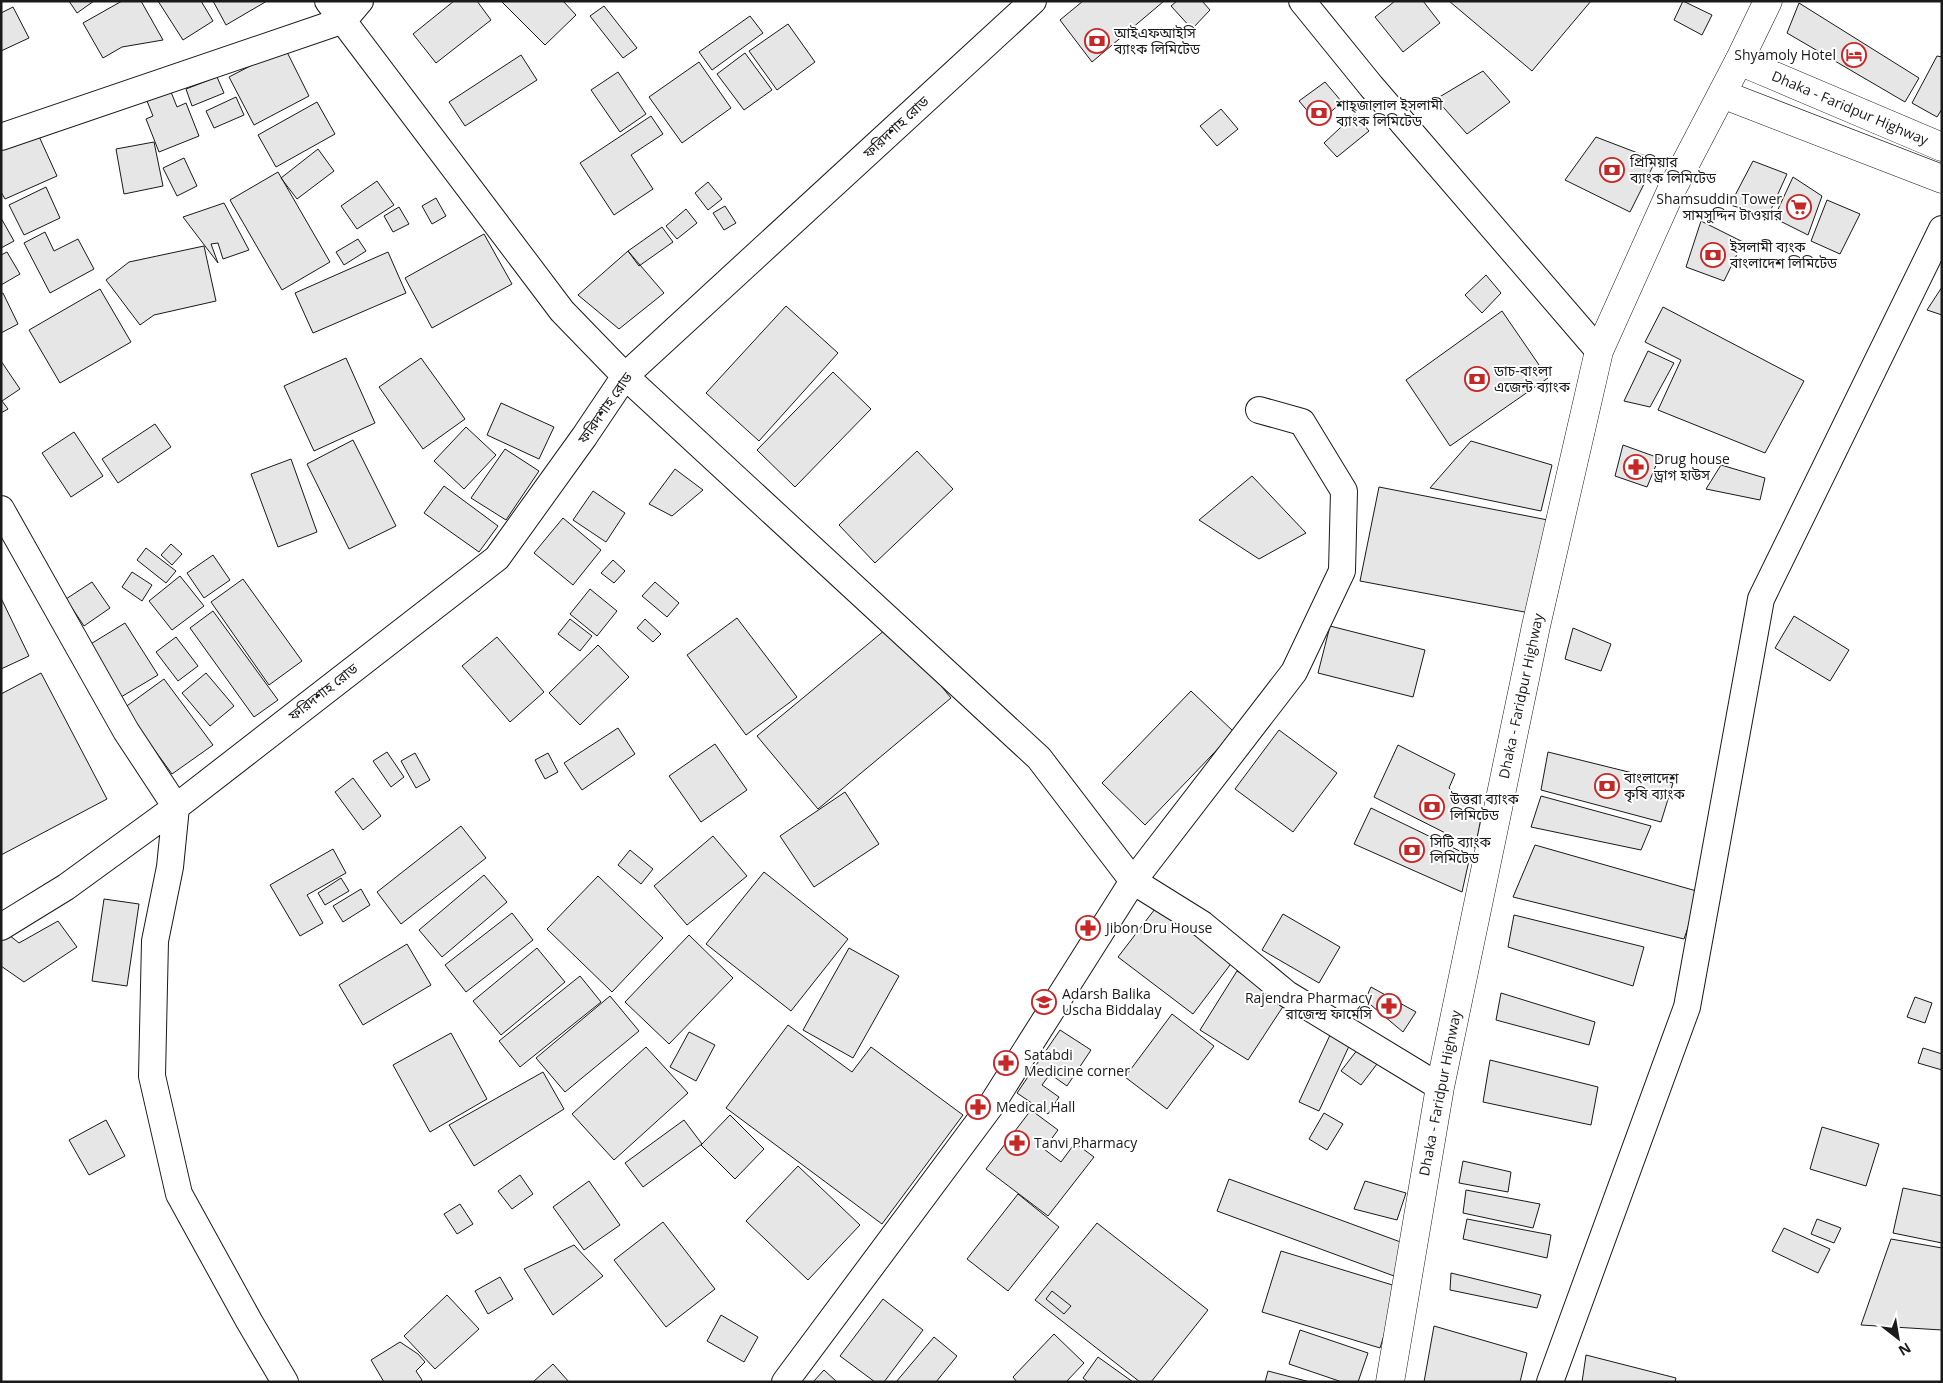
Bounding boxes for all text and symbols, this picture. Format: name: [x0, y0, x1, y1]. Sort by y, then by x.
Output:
place label: আইএফআইসি ব্যাংক লিমিটেড: [1113, 23, 1201, 58]
bank icon: আইএফআইসি ব্যাংক লিমিটেড: [1084, 28, 1110, 54]
hotel icon: Shyamoly Hotel: [1841, 42, 1867, 68]
place label: Shyamoly Hotel: [1734, 45, 1836, 64]
street label: Dhaka - Faridpur Highway: [1769, 66, 1932, 150]
street label: ফরিদশাহ রোড: [858, 91, 933, 163]
place label: শাহ্জালাল ইসলামী ব্যাংক লিমিটেড: [1335, 95, 1443, 130]
bank icon: শাহ্জালাল ইসলামী ব্যাংক লিমিটেড: [1306, 100, 1332, 126]
place label: প্রিমিয়ার ব্যাংক লিমিটেড: [1629, 152, 1717, 187]
bank icon: প্রিমিয়ার ব্যাংক লিমিটেড: [1599, 157, 1625, 183]
place label: Shamsuddin Tower সামসুদ্দিন টাওয়ার: [1656, 189, 1783, 224]
supermarket icon: Shamsuddin Tower সামসুদ্দিন টাওয়ার: [1786, 194, 1812, 220]
place label: ইসলামী ব্যংক বাংলাদেশ লিমিটেড: [1729, 237, 1838, 272]
bank icon: ইসলামী ব্যংক বাংলাদেশ লিমিটেড: [1700, 242, 1726, 268]
place label: ডাচ-বাংলা এজেন্ট ব্যাংক: [1493, 361, 1571, 396]
bank icon: ডাচ-বাংলা এজেন্ট ব্যাংক: [1464, 366, 1490, 392]
street label: ফরিদশাহ রোড: [572, 367, 637, 448]
place label: Drug house ড্রাগ হাউস: [1653, 449, 1730, 484]
pharmacy icon: Drug house ড্রাগ হাউস: [1623, 454, 1649, 480]
street label: Dhaka - Faridpur Highway: [1494, 611, 1548, 780]
street label: ফরিদশাহ রোড: [283, 658, 362, 725]
place label: বাংলাদেশ কৃষি ব্যাংক: [1623, 768, 1685, 803]
bank icon: বাংলাদেশ কৃষি ব্যাংক: [1594, 773, 1620, 799]
place label: উত্তরা ব্যাংক লিমিটেড: [1449, 789, 1520, 824]
bank icon: উত্তরা ব্যাংক লিমিটেড: [1419, 794, 1445, 820]
place label: সিটি ব্যাংক লিমিটেড: [1429, 832, 1491, 867]
bank icon: সিটি ব্যাংক লিমিটেড: [1399, 837, 1425, 863]
pharmacy icon: Jibon Dru House: [1075, 915, 1101, 941]
place label: Jibon Dru House: [1104, 918, 1213, 937]
place label: Adarsh Balika Uscha Biddalay: [1062, 984, 1162, 1019]
place label: Rajendra Pharmacy রাজেন্দ্র ফার্মেসি: [1245, 988, 1373, 1023]
school or university icon: Adarsh Balika Uscha Biddalay: [1031, 989, 1057, 1015]
pharmacy icon: Rajendra Pharmacy রাজেন্দ্র ফার্মেসি: [1376, 993, 1402, 1019]
street label: Dhaka - Faridpur Highway: [1414, 1007, 1465, 1177]
place label: Satabdi Medicine corner: [1024, 1045, 1130, 1080]
pharmacy icon: Satabdi Medicine corner: [993, 1050, 1019, 1076]
pharmacy icon: Medical Hall: [965, 1094, 991, 1120]
place label: Medical Hall: [996, 1097, 1075, 1116]
pharmacy icon: Tanvi Pharmacy: [1004, 1130, 1030, 1156]
place label: Tanvi Pharmacy: [1034, 1133, 1138, 1152]
north arrow: [1873, 1313, 1923, 1363]
text: N: [1895, 1338, 1915, 1361]

